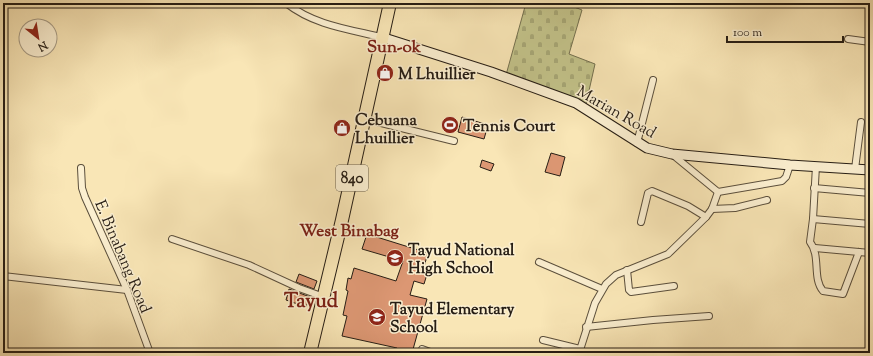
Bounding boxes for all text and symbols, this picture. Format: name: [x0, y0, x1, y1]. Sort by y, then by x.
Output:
north arrow: [18, 18, 58, 58]
scale bar: [727, 18, 843, 44]
text: 100 m: [733, 24, 762, 42]
text: N: [35, 36, 51, 55]
district label: Sun-ok: [367, 36, 422, 60]
shop icon: M Lhuillier: [375, 63, 395, 83]
place label: M Lhuillier: [398, 64, 477, 87]
street label: Marian Road: [572, 81, 660, 145]
place label: Cebuana Lhuillier: [355, 110, 418, 151]
sports icon: Tennis Court: [440, 115, 460, 135]
place label: Tennis Court: [463, 116, 556, 139]
shop icon: Cebuana Lhuillier: [332, 118, 352, 138]
road number: 840: [336, 165, 368, 191]
street label: E. Binabang Road: [87, 197, 156, 317]
district label: West Binabag: [299, 220, 400, 244]
place label: Tayud National High School: [408, 240, 515, 281]
school or university icon: Tayud National High School: [385, 248, 405, 268]
district label: Tayud: [284, 288, 339, 317]
place label: Tayud Elementary School: [390, 299, 514, 340]
school or university icon: Tayud Elementary School: [367, 307, 387, 327]

